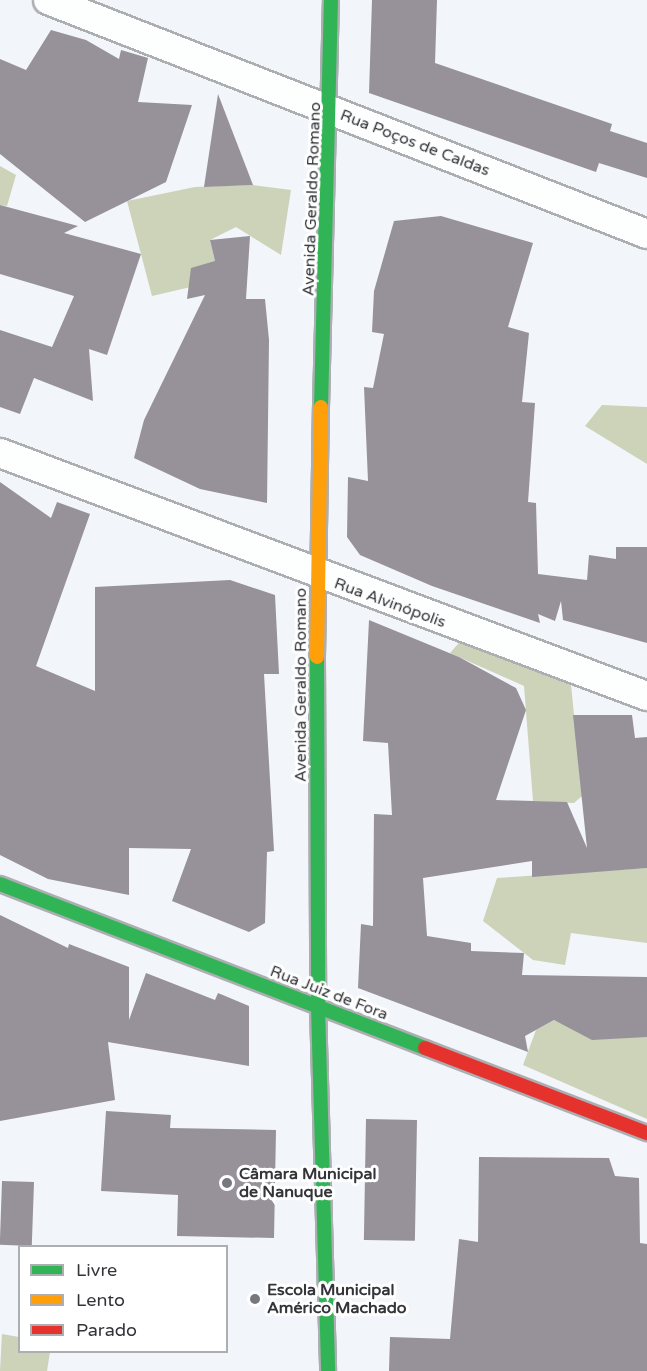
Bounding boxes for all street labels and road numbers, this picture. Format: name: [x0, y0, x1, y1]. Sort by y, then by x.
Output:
street label: Avenida Geraldo Romano: [299, 102, 325, 296]
street label: Rua Poços de Caldas: [337, 106, 493, 180]
street label: Rua Alvinópolis: [332, 574, 448, 632]
street label: Avenida Geraldo Romano: [291, 588, 311, 782]
street label: Rua Juiz de Fora: [267, 962, 391, 1024]

